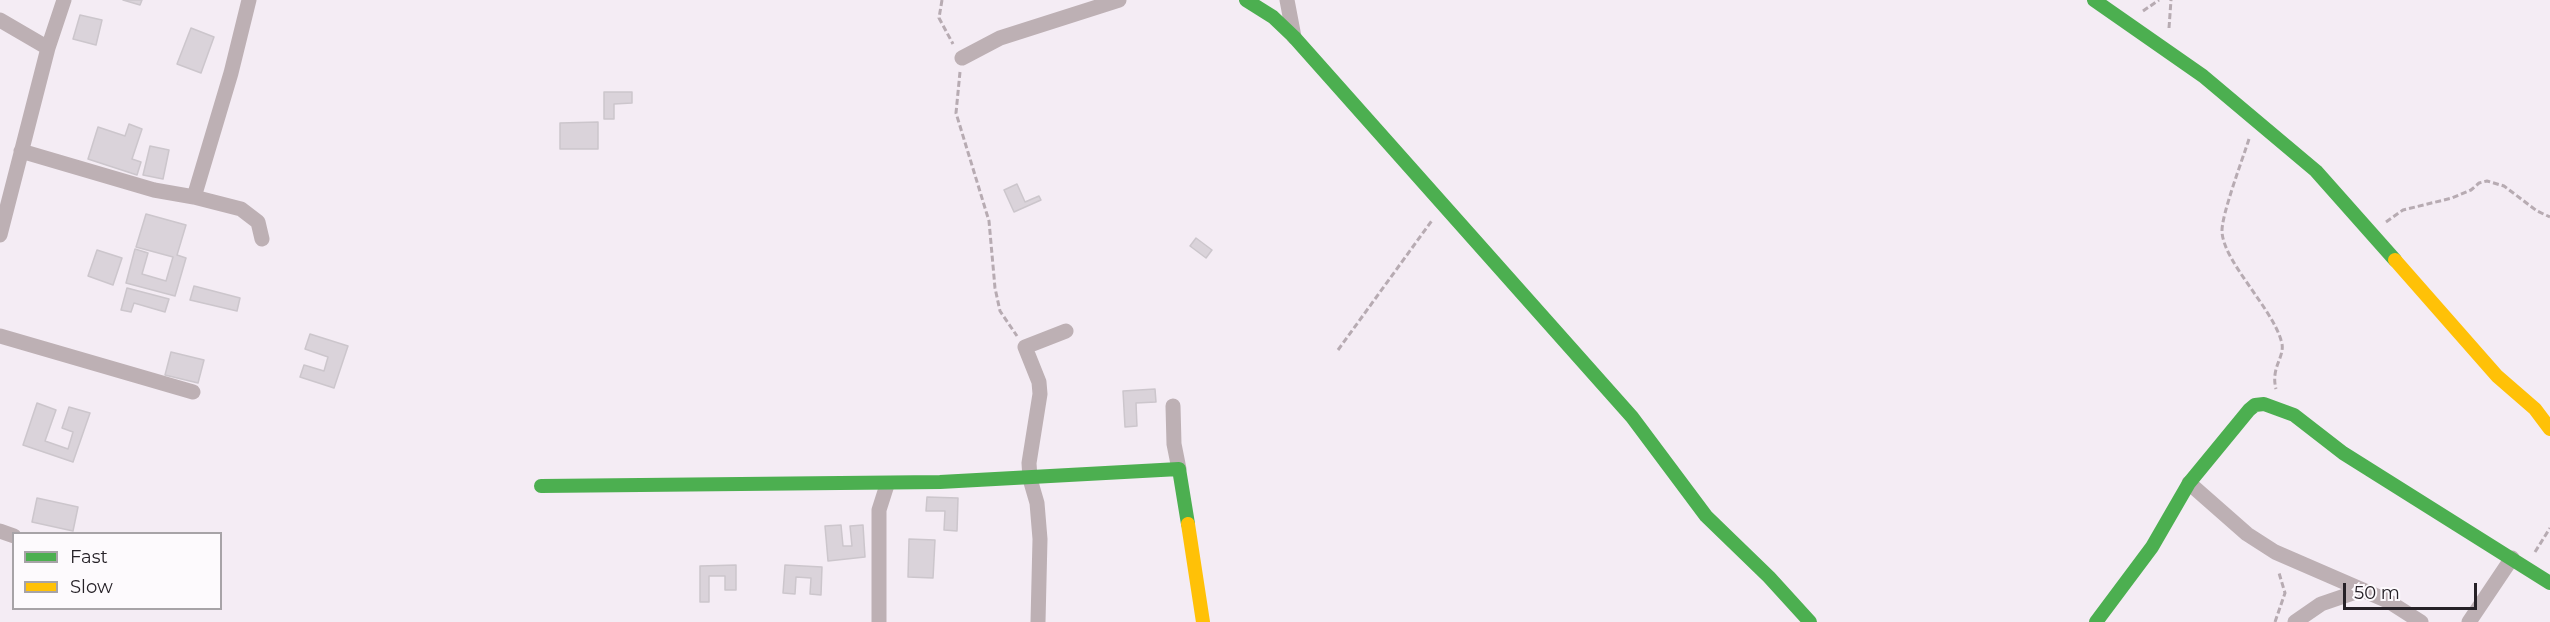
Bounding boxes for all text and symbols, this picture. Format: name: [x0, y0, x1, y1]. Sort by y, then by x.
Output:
legend: [12, 532, 222, 610]
text: Fast: [70, 546, 108, 568]
scale bar: [2346, 571, 2480, 609]
text: Slow: [70, 576, 113, 598]
text: 50 m: [2354, 582, 2400, 604]

